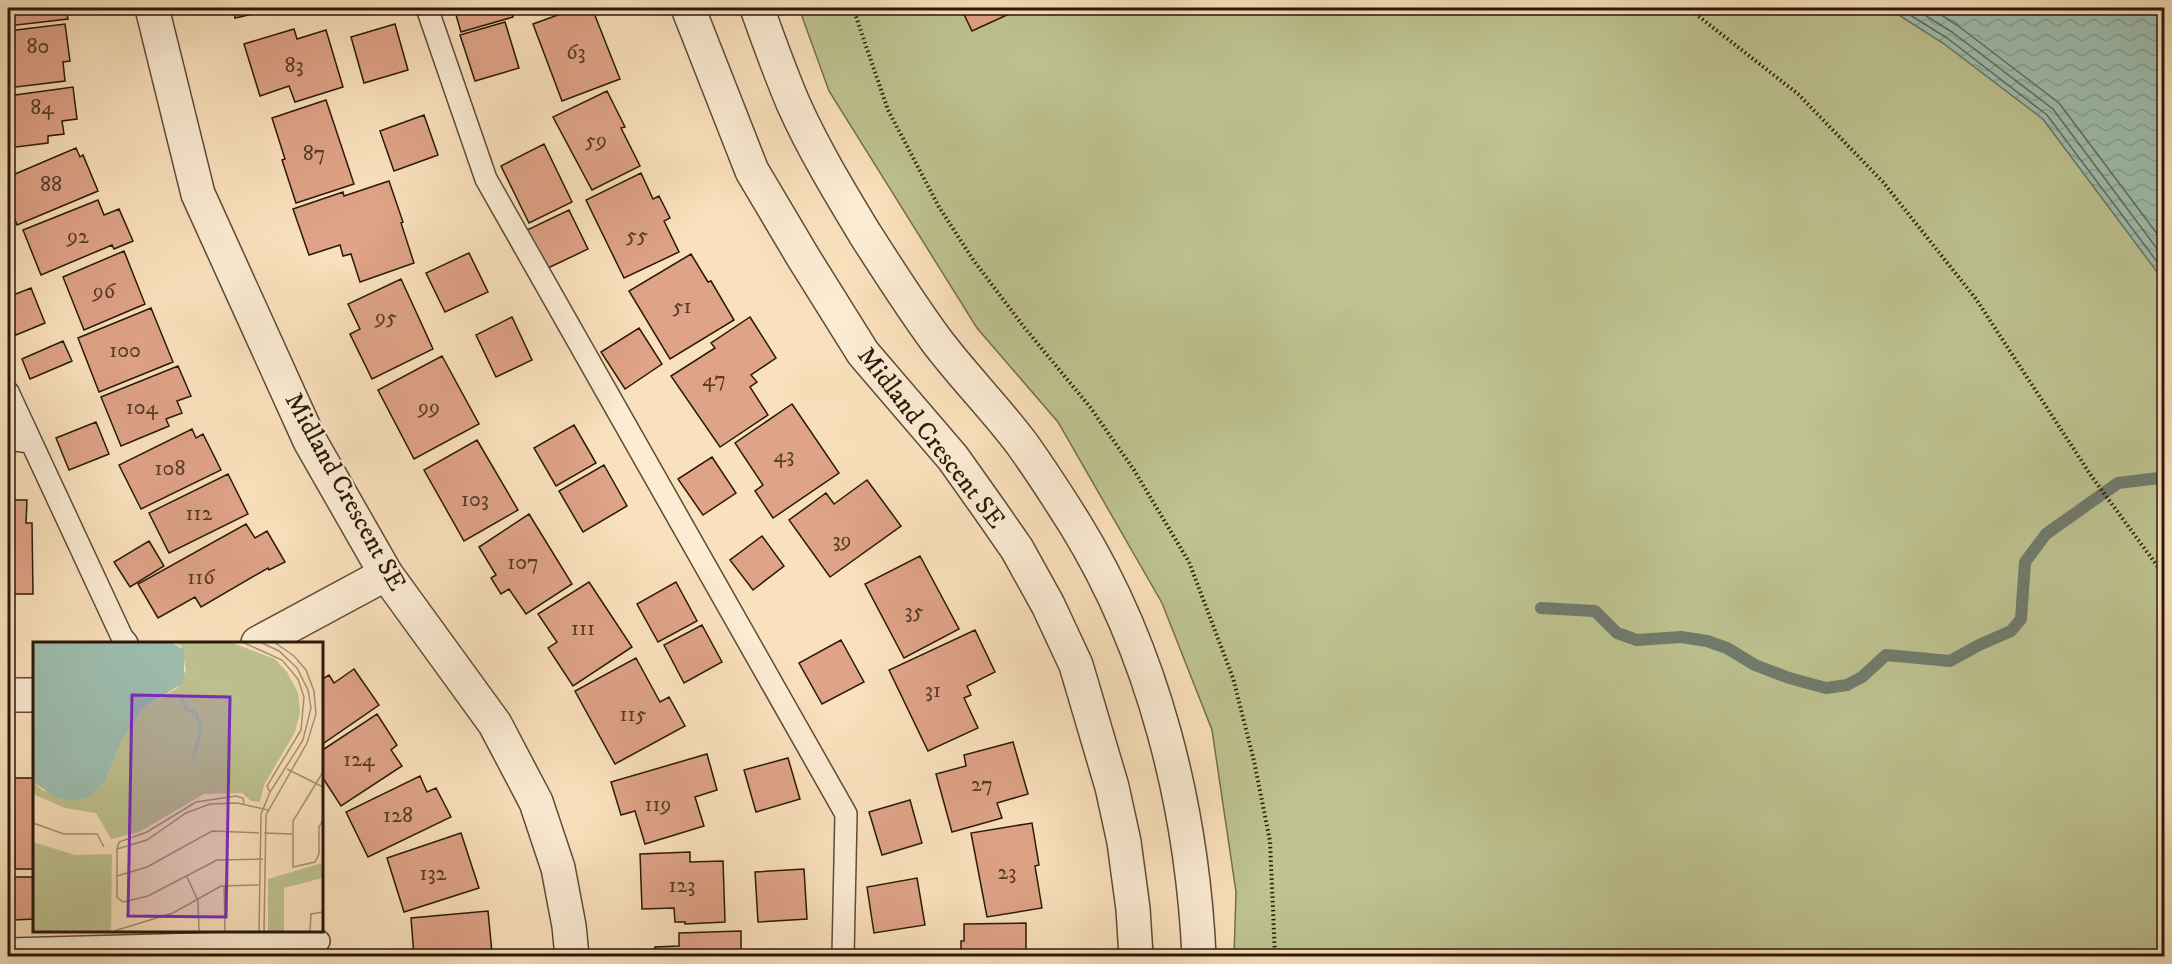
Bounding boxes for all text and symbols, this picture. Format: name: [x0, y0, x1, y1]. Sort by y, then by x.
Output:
house number: 80: [27, 33, 49, 60]
house number: 63: [566, 39, 586, 66]
house number: 83: [284, 52, 304, 79]
house number: 84: [30, 94, 55, 121]
house number: 59: [585, 127, 607, 154]
house number: 87: [303, 140, 325, 167]
house number: 88: [40, 171, 62, 198]
house number: 55: [626, 222, 648, 249]
house number: 92: [66, 223, 89, 250]
house number: 96: [92, 278, 117, 305]
house number: 51: [672, 293, 692, 320]
house number: 95: [374, 304, 397, 331]
house number: 100: [109, 337, 141, 364]
street label: Midland Crescent SE: [850, 340, 1012, 536]
house number: 47: [702, 366, 726, 393]
street label: Midland Crescent SE: [277, 387, 413, 597]
house number: 104: [126, 394, 160, 421]
house number: 99: [417, 394, 440, 421]
house number: 43: [774, 442, 794, 469]
house number: 108: [155, 455, 185, 482]
house number: 103: [461, 486, 489, 513]
house number: 112: [186, 500, 213, 527]
house number: 39: [832, 527, 852, 554]
house number: 107: [507, 549, 539, 576]
house number: 116: [187, 564, 216, 591]
house number: 35: [904, 598, 924, 625]
house number: 111: [571, 615, 595, 642]
inset map: [33, 642, 322, 931]
house number: 31: [925, 677, 941, 704]
house number: 115: [620, 701, 647, 728]
house number: 124: [343, 746, 376, 773]
house number: 27: [971, 771, 993, 798]
house number: 119: [644, 791, 672, 818]
house number: 128: [383, 802, 413, 829]
house number: 23: [997, 859, 1017, 886]
house number: 132: [419, 860, 447, 887]
house number: 123: [668, 872, 696, 899]

